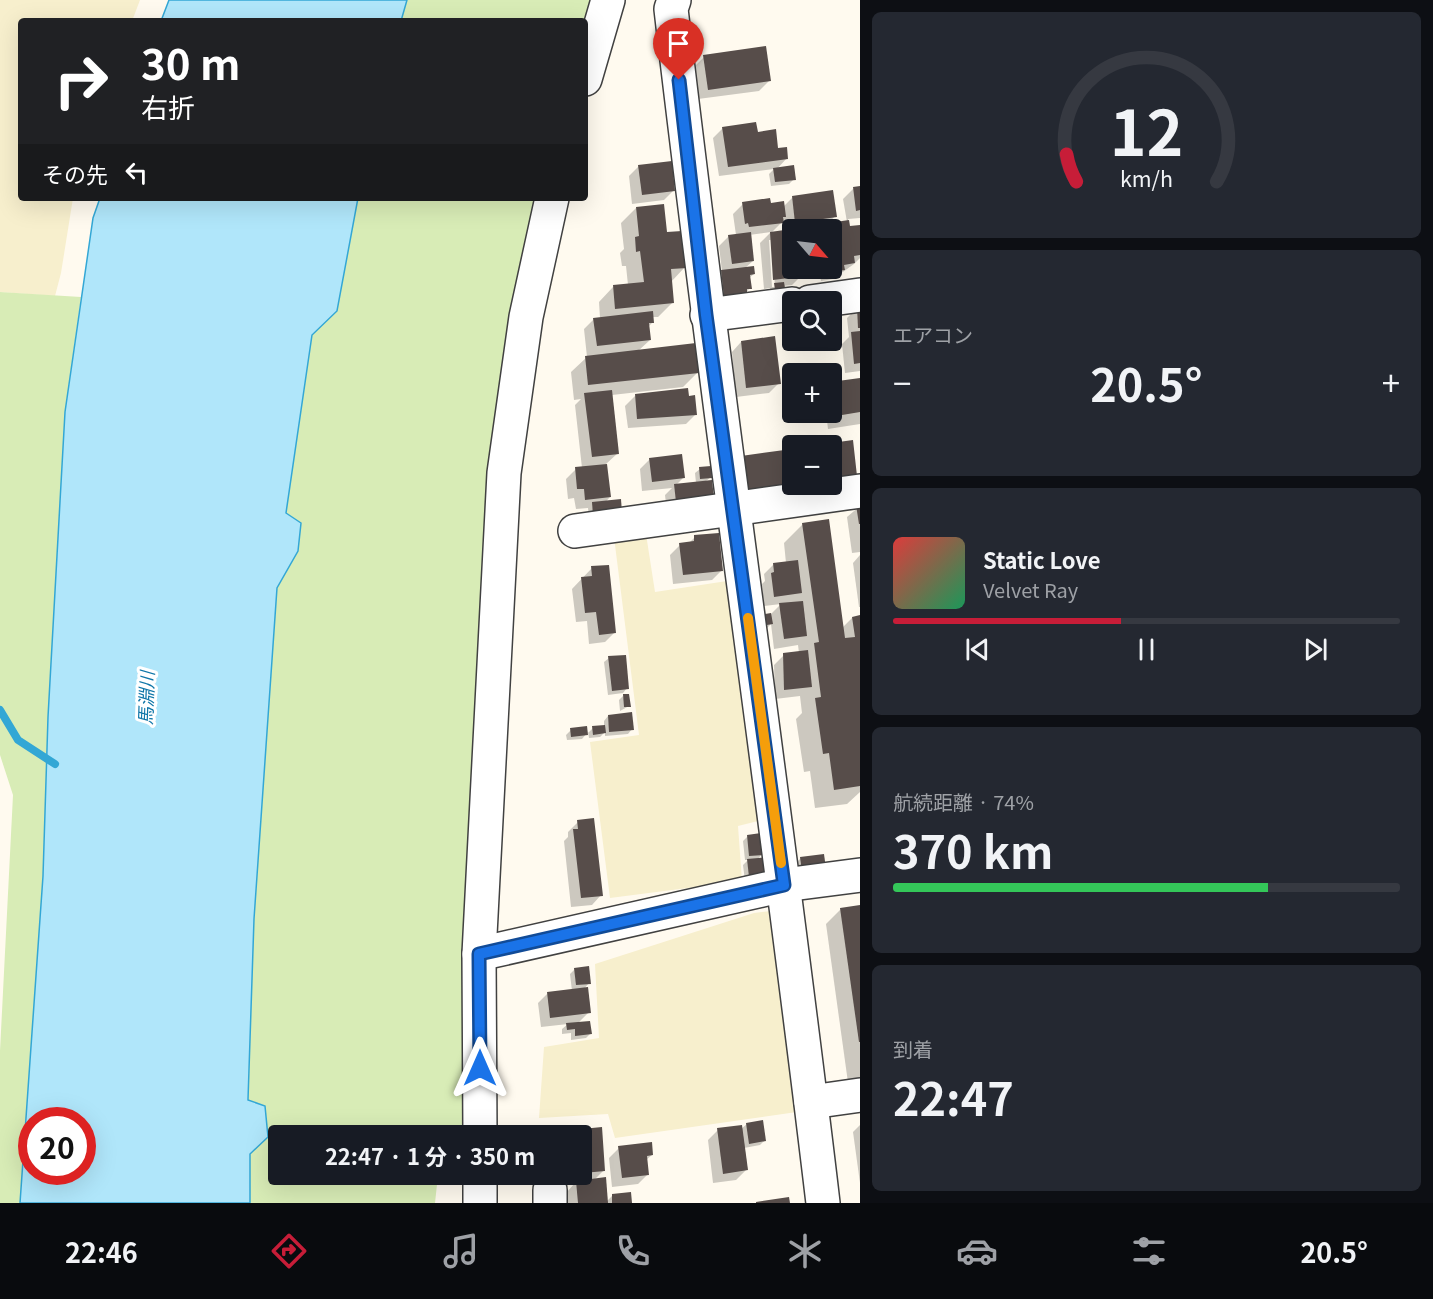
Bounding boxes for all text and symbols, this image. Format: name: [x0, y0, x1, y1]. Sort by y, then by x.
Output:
pin: [653, 18, 704, 80]
icon: arrive: [662, 27, 695, 60]
text: 30 m: [141, 31, 241, 92]
icon: right: [42, 42, 120, 120]
text: 12: [1110, 84, 1183, 174]
text: 右折: [141, 87, 195, 126]
icon: left: [120, 156, 153, 189]
text: その先: [42, 157, 108, 189]
text: km/h: [1120, 162, 1173, 193]
north arrow: [782, 219, 842, 279]
map controls: [782, 219, 842, 495]
button: search: [782, 291, 842, 351]
text: エアコン: [893, 320, 973, 349]
text: 20.5°: [1090, 350, 1203, 415]
text: −: [893, 358, 911, 406]
text: +: [1382, 358, 1400, 406]
button: +: [782, 363, 842, 423]
button: −: [782, 435, 842, 495]
text: Static Love: [983, 543, 1100, 575]
text: Velvet Ray: [983, 575, 1078, 604]
icon: previous: [961, 633, 994, 666]
icon: pause: [1130, 633, 1163, 666]
icon: next: [1299, 633, 1332, 666]
water label: 馬淵川: [131, 668, 159, 725]
text: 航続距離 · 74%: [893, 787, 1034, 816]
text: 370 km: [893, 817, 1053, 882]
text: 到着: [893, 1034, 933, 1063]
position arrow: [448, 1036, 512, 1100]
text: 22:47: [893, 1064, 1014, 1129]
speed limit sign: 20: [18, 1107, 96, 1185]
text: 22:47 · 1 分 · 350 m: [325, 1139, 535, 1171]
icon: directions: [268, 1230, 310, 1272]
icon: music: [440, 1230, 482, 1272]
icon: phone: [612, 1230, 654, 1272]
icon: climate: [784, 1230, 826, 1272]
icon: car: [956, 1230, 998, 1272]
icon: filters: [1128, 1230, 1170, 1272]
text: 22:46: [65, 1232, 138, 1271]
text: 20.5°: [1300, 1232, 1368, 1271]

